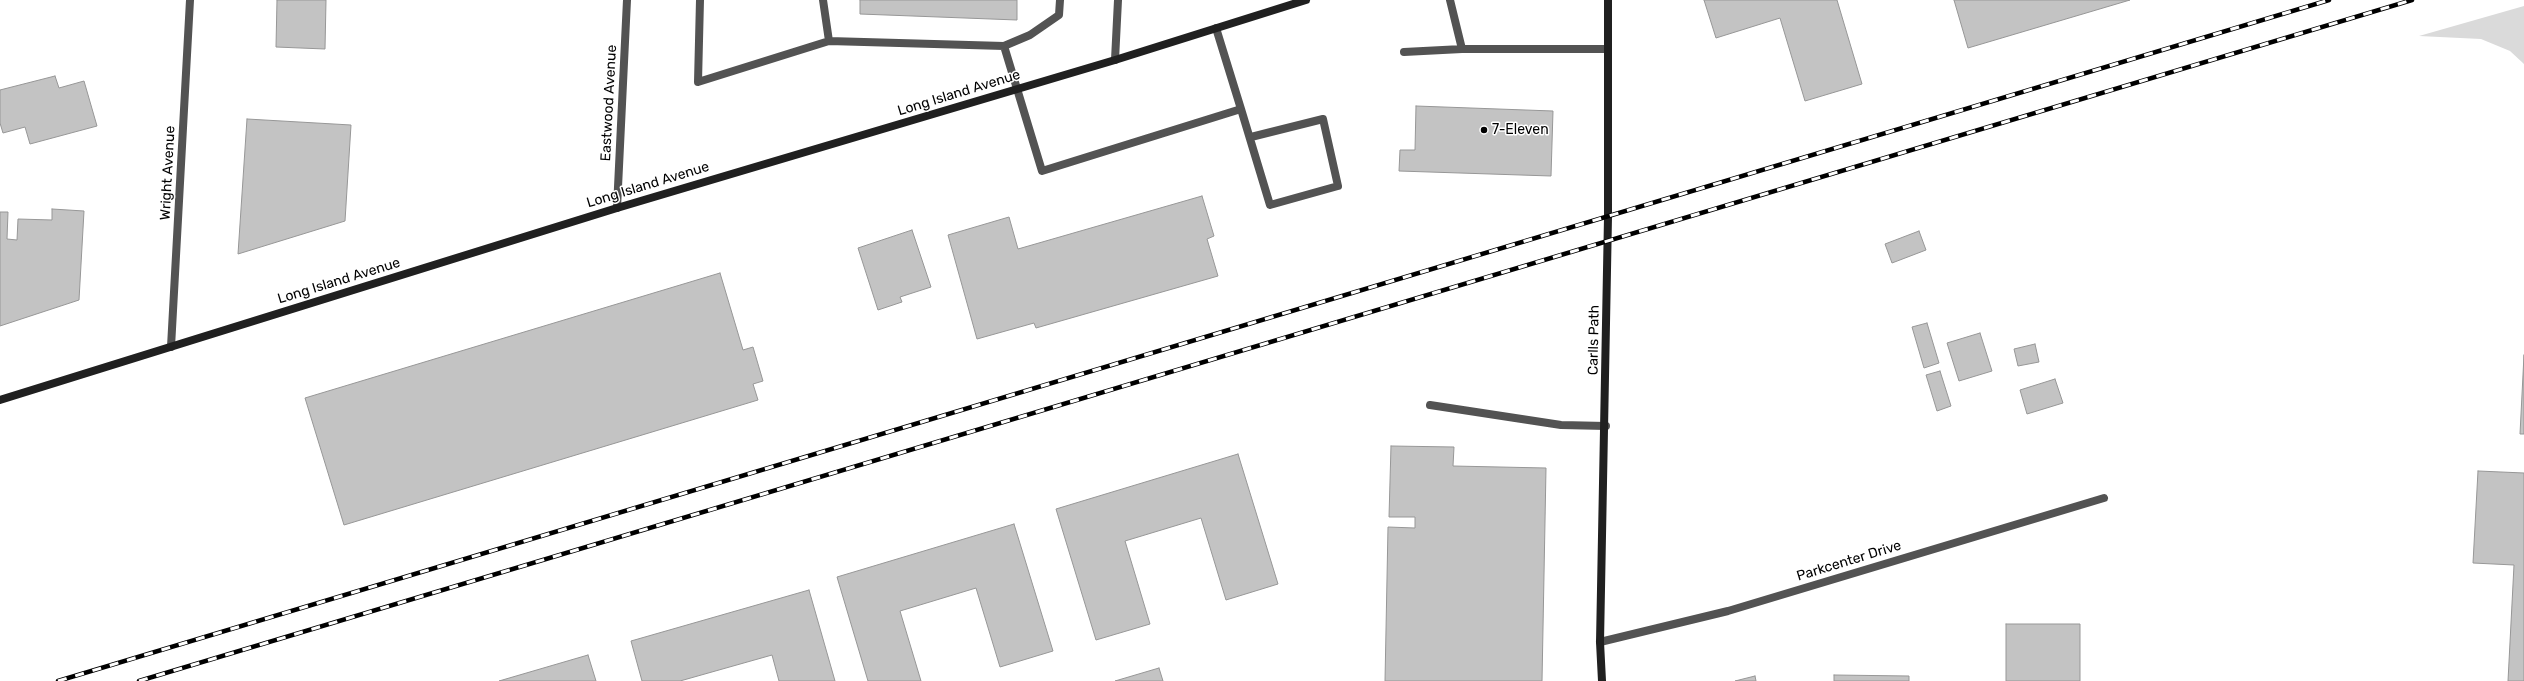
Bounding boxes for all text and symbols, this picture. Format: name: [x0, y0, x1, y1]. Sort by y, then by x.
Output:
street label: Eastwood Avenue: [598, 44, 620, 162]
street label: Long Island Avenue: [896, 66, 1022, 120]
place label: 7-Eleven: [1492, 122, 1549, 138]
street label: Wright Avenue: [157, 125, 179, 221]
marker: 7-Eleven: [1479, 125, 1489, 135]
street label: Long Island Avenue: [585, 158, 711, 212]
street label: Long Island Avenue: [276, 254, 402, 308]
street label: Carlls Path: [1585, 305, 1603, 375]
street label: Parkcenter Drive: [1795, 537, 1903, 585]

